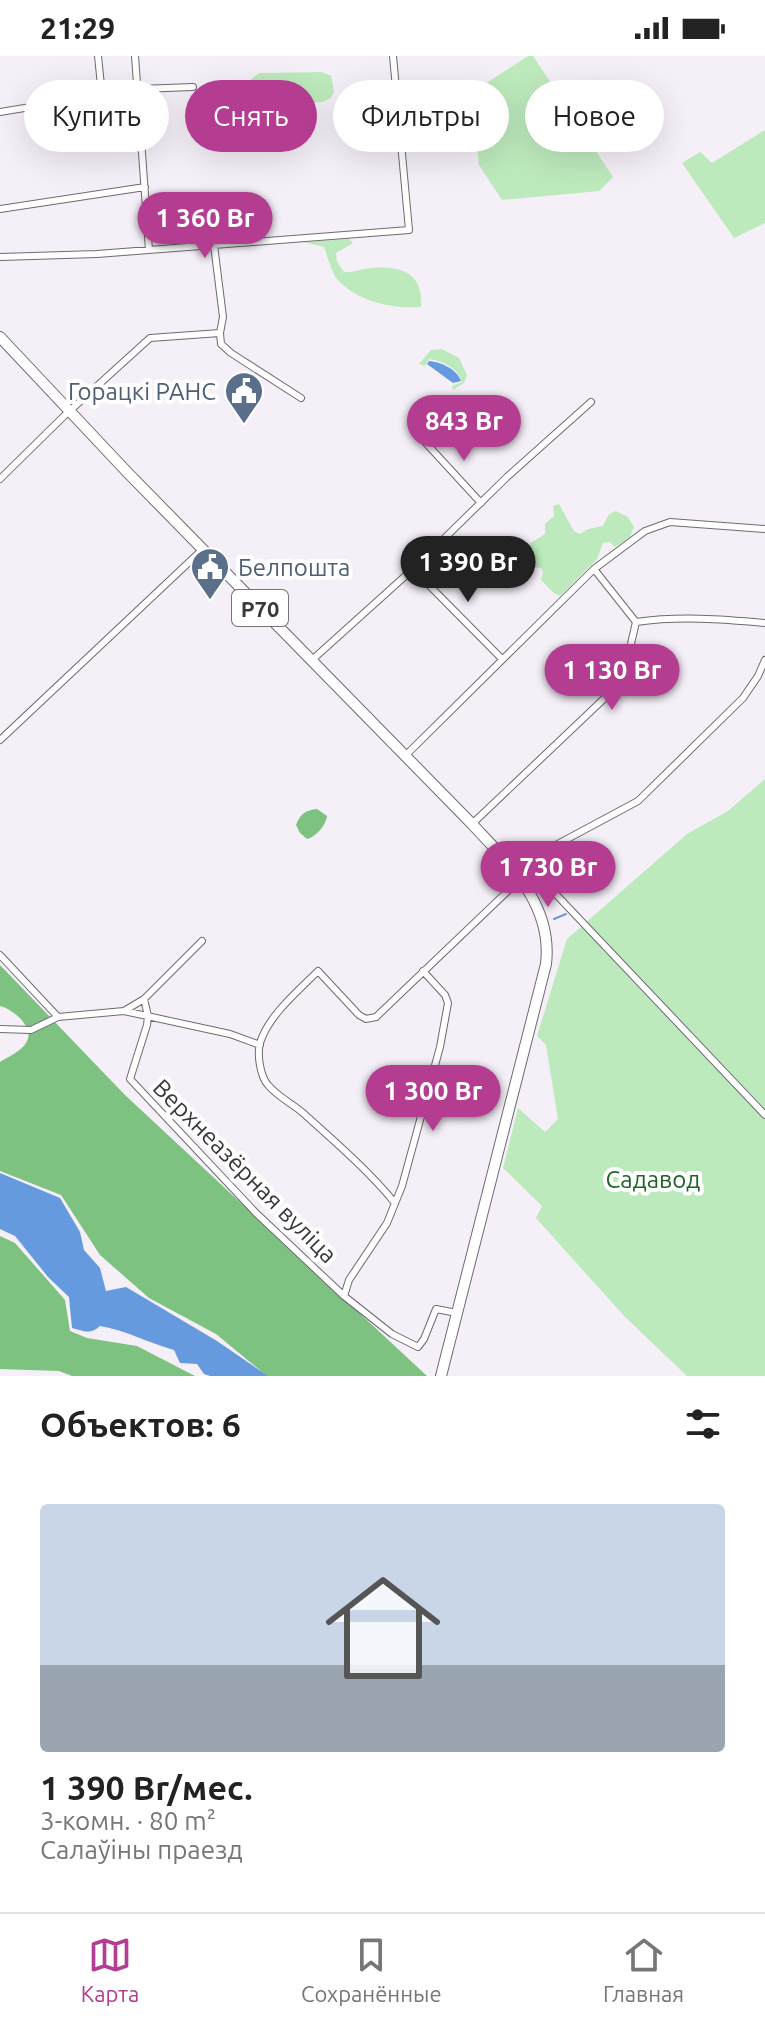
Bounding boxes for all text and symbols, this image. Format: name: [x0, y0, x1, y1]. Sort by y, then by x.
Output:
text: 21:29: [40, 11, 115, 45]
chip: Купить: [24, 80, 169, 152]
chip: Снять: [185, 80, 317, 152]
chip: Фильтры: [333, 80, 509, 152]
chip: Новое: [525, 80, 664, 152]
pin: 1 360 Br: [122, 192, 288, 260]
text: 1 360 Br: [156, 203, 254, 232]
public building icon: Горацкі РАНС: [223, 370, 265, 425]
place label: Горацкі РАНС: [68, 378, 216, 405]
pin: 843 Br: [399, 395, 529, 463]
text: 843 Br: [425, 406, 503, 435]
pin: 1 390 Br: [385, 536, 551, 604]
public building icon: Белпошта: [189, 546, 231, 601]
text: 1 390 Br: [419, 547, 517, 576]
place label: Белпошта: [238, 554, 350, 581]
road number: Р70: [232, 590, 288, 626]
pin: 1 130 Br: [529, 644, 695, 712]
text: 1 130 Br: [563, 655, 661, 684]
pin: 1 730 Br: [465, 841, 631, 909]
text: 1 730 Br: [499, 852, 597, 881]
pin: 1 300 Br: [350, 1065, 516, 1133]
street label: Верхнеазёрная вуліца: [148, 1074, 342, 1268]
text: 1 300 Br: [384, 1076, 482, 1105]
park label: Садавод: [606, 1166, 700, 1193]
icon: filters: [681, 1402, 725, 1446]
text: Объектов: 6: [40, 1405, 241, 1443]
icon: home: [311, 1556, 455, 1700]
text: 1 390 Br/мес.: [40, 1768, 253, 1806]
text: 3-комн. · 80 m²: [40, 1806, 216, 1835]
text: Салаўіны праезд: [40, 1835, 243, 1864]
tab: Карта: [81, 1933, 139, 2006]
tab: Сохранённые: [301, 1933, 442, 2006]
tab: Главная: [603, 1933, 684, 2006]

